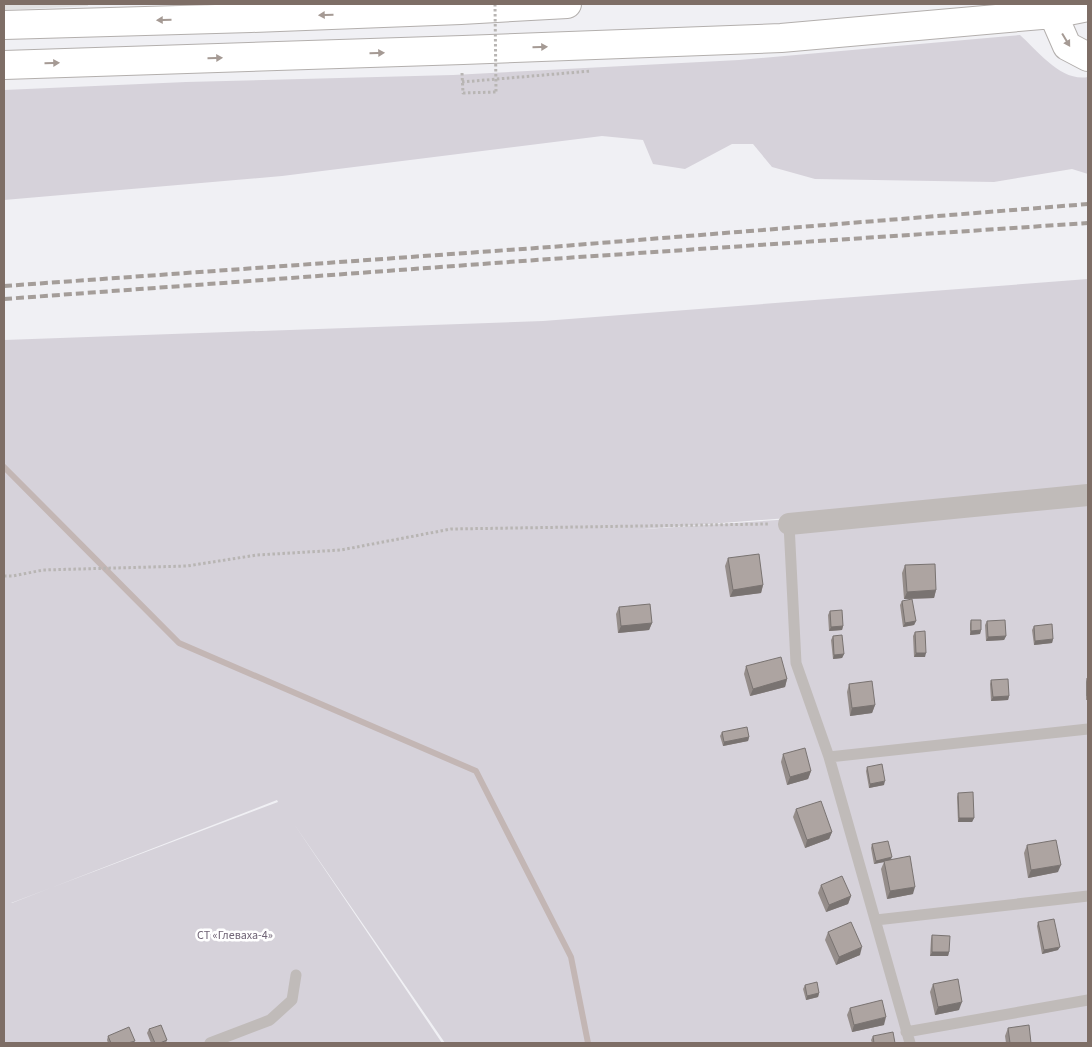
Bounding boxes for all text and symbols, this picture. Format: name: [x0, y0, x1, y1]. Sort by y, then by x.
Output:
one-way arrow: [318, 12, 334, 20]
one-way arrow: [155, 17, 171, 25]
one-way arrow: [1061, 34, 1070, 47]
one-way arrow: [532, 43, 548, 51]
one-way arrow: [370, 49, 386, 57]
one-way arrow: [207, 54, 223, 62]
one-way arrow: [45, 59, 61, 67]
park label: СТ «Глеваха-4»: [197, 927, 273, 944]

